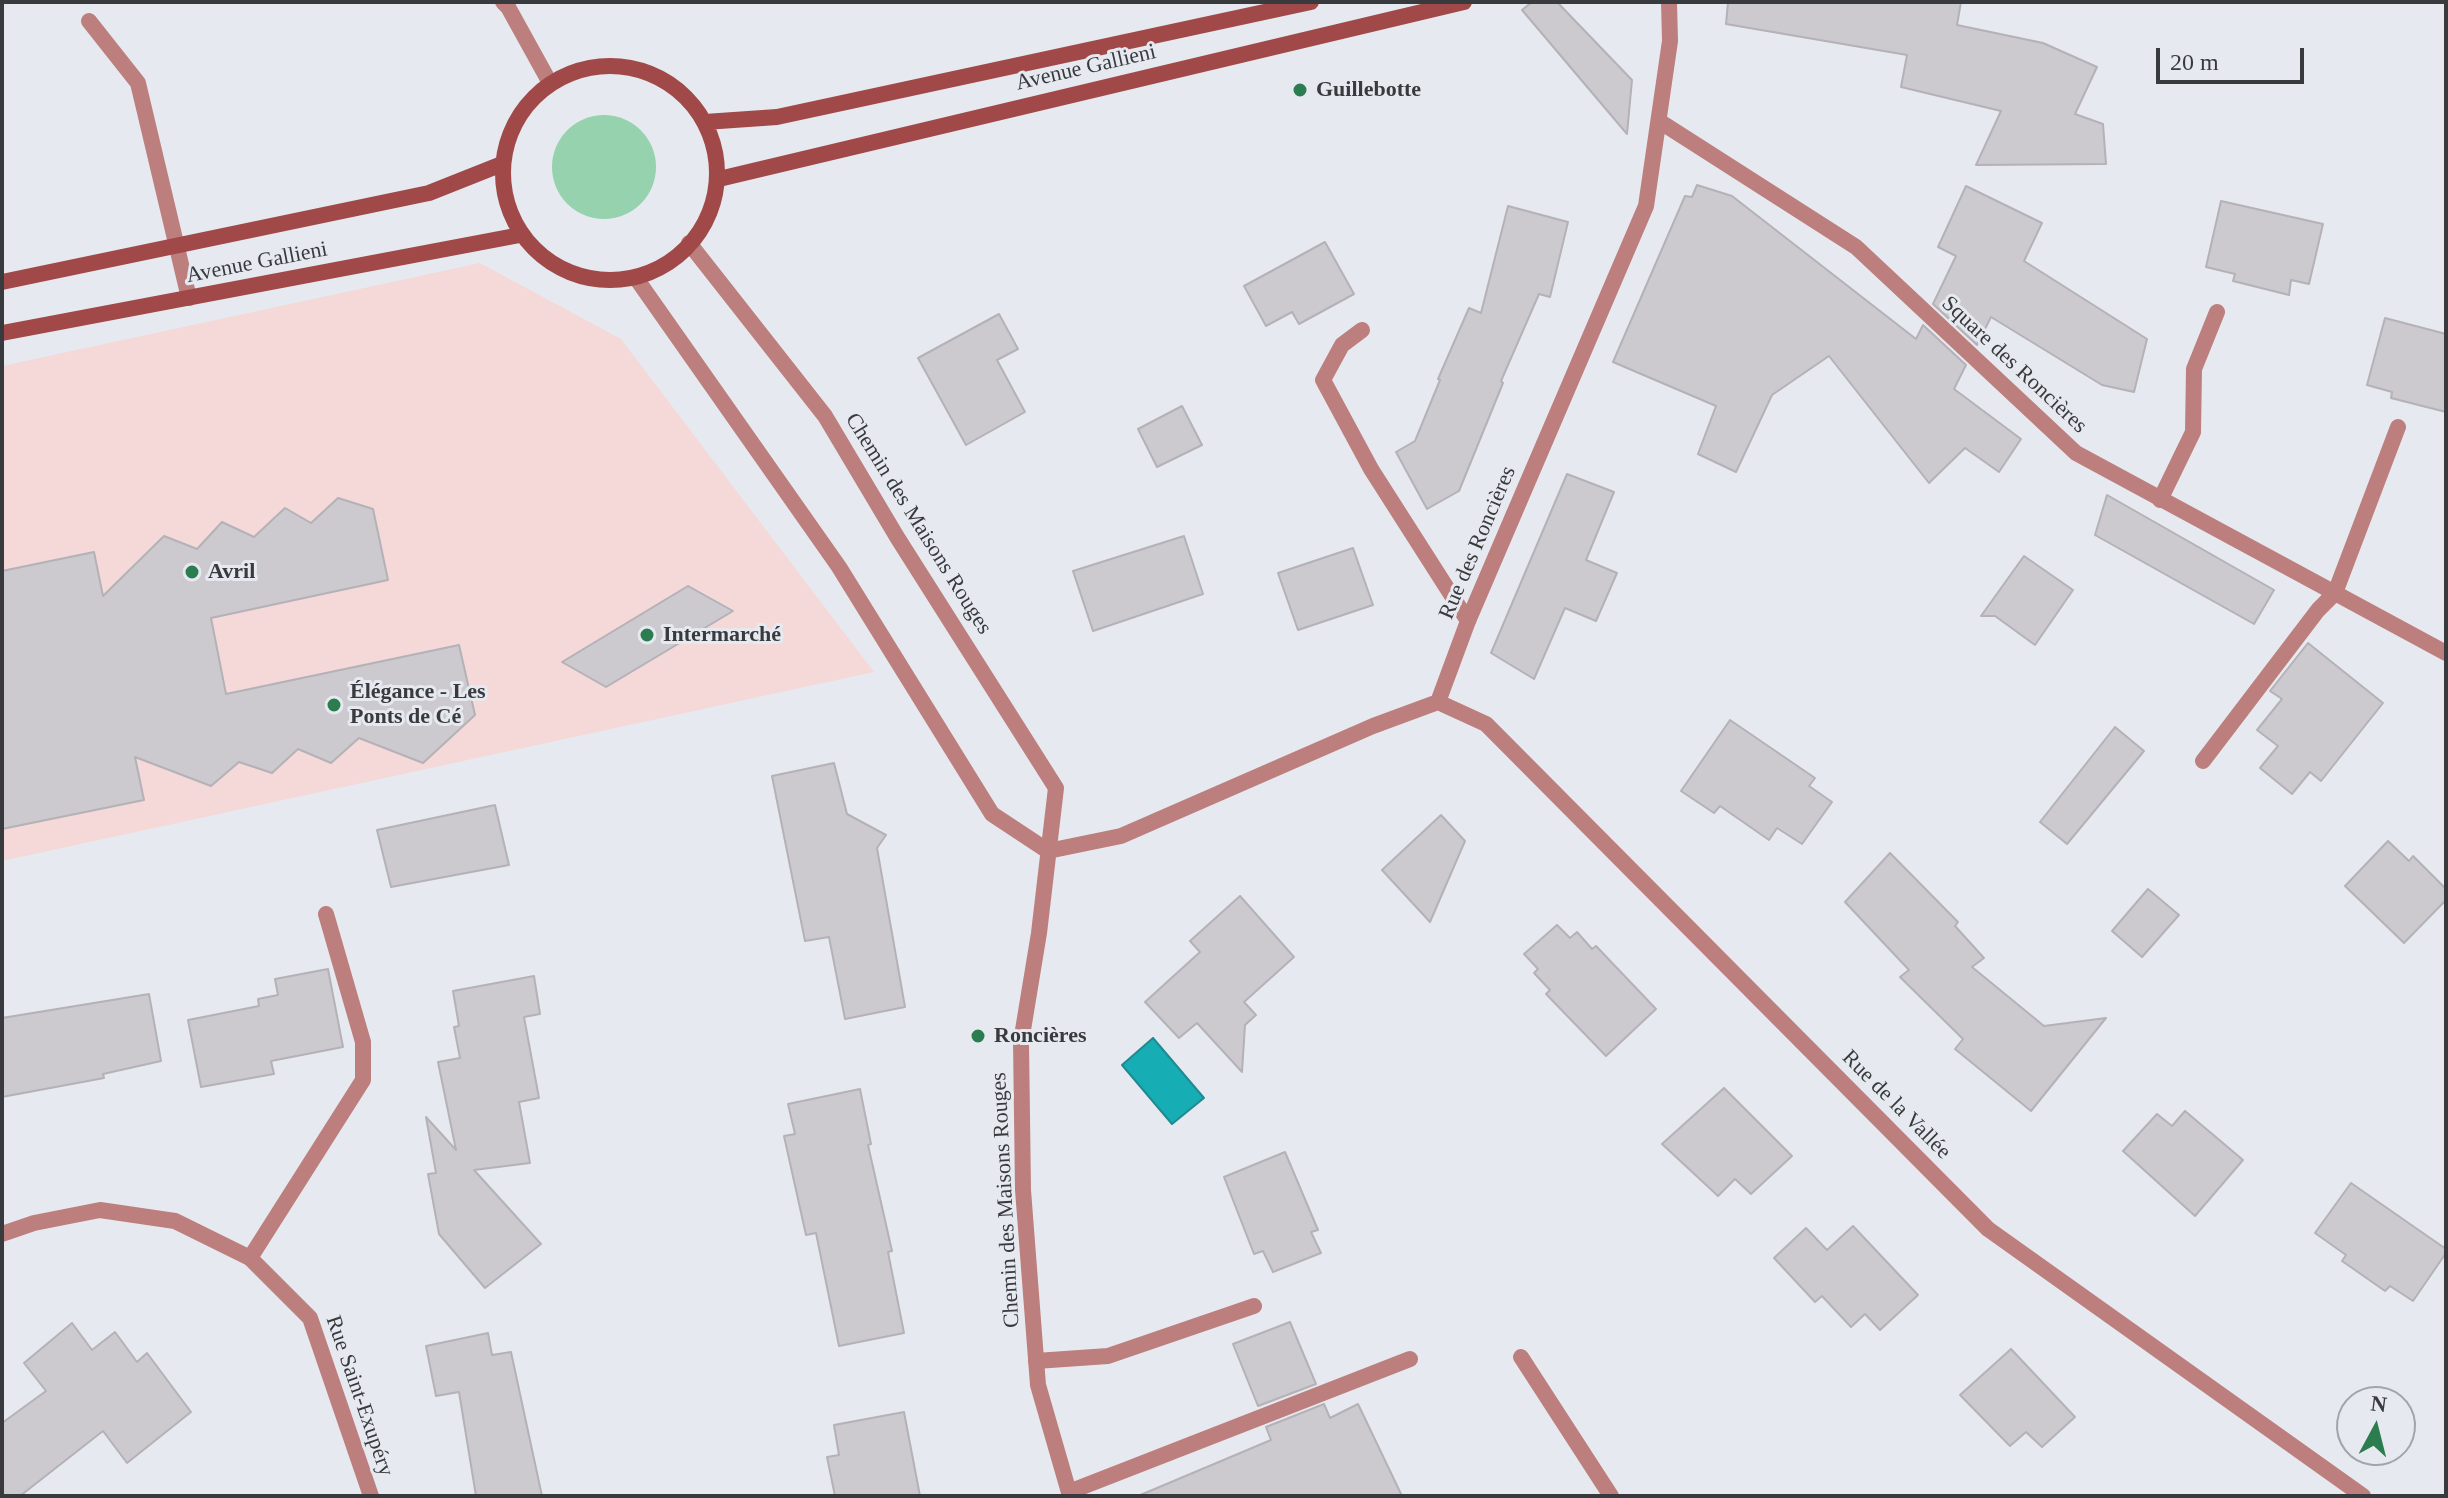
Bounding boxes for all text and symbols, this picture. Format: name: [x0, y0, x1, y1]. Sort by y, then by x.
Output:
scale bar: [2160, 32, 2308, 82]
street label: Avenue Gallieni: [1013, 39, 1159, 97]
text: 20 m: [2170, 49, 2219, 75]
place label: Guillebotte: [1316, 77, 1421, 103]
marker: Guillebotte: [1291, 81, 1309, 99]
street label: Avenue Gallieni: [184, 236, 330, 290]
street label: Square des Roncières: [1936, 291, 2092, 439]
street label: Chemin des Maisons Rouges: [839, 408, 997, 640]
street label: Rue des Roncières: [1434, 462, 1522, 624]
place label: Avril: [208, 559, 255, 585]
marker: Avril: [183, 563, 201, 581]
place label: Intermarché: [663, 622, 781, 648]
marker: Intermarché: [638, 626, 656, 644]
place label: Élégance - Les Ponts de Cé: [350, 679, 486, 730]
marker: Élégance - Les Ponts de Cé: [325, 696, 343, 714]
place label: Roncières: [994, 1023, 1086, 1049]
marker: Roncières: [969, 1027, 987, 1045]
street label: Rue de la Vallée: [1836, 1045, 1956, 1165]
street label: Chemin des Maisons Rouges: [986, 1071, 1026, 1329]
street label: Rue Saint-Exupéry: [319, 1312, 399, 1480]
north arrow: [2336, 1386, 2416, 1466]
text: N: [2369, 1390, 2388, 1417]

